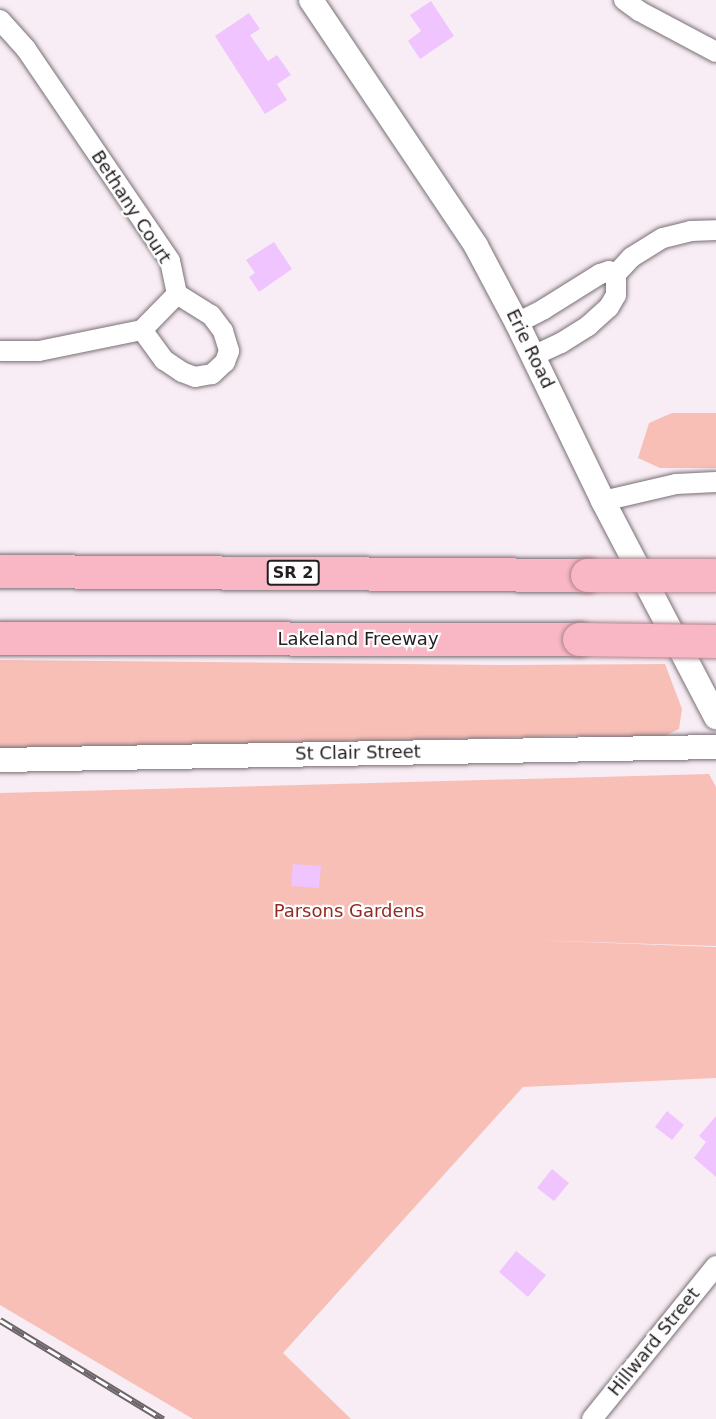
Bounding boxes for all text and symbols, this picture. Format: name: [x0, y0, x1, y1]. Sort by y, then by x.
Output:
street label: Bethany Court: [87, 147, 175, 267]
street label: Erie Road: [502, 306, 558, 392]
road number: SR 2: [266, 560, 320, 586]
street label: Lakeland Freeway: [277, 628, 439, 650]
street label: St Clair Street: [295, 741, 421, 765]
park label: Parsons Gardens: [274, 900, 424, 922]
street label: Hillward Street: [604, 1283, 704, 1401]

